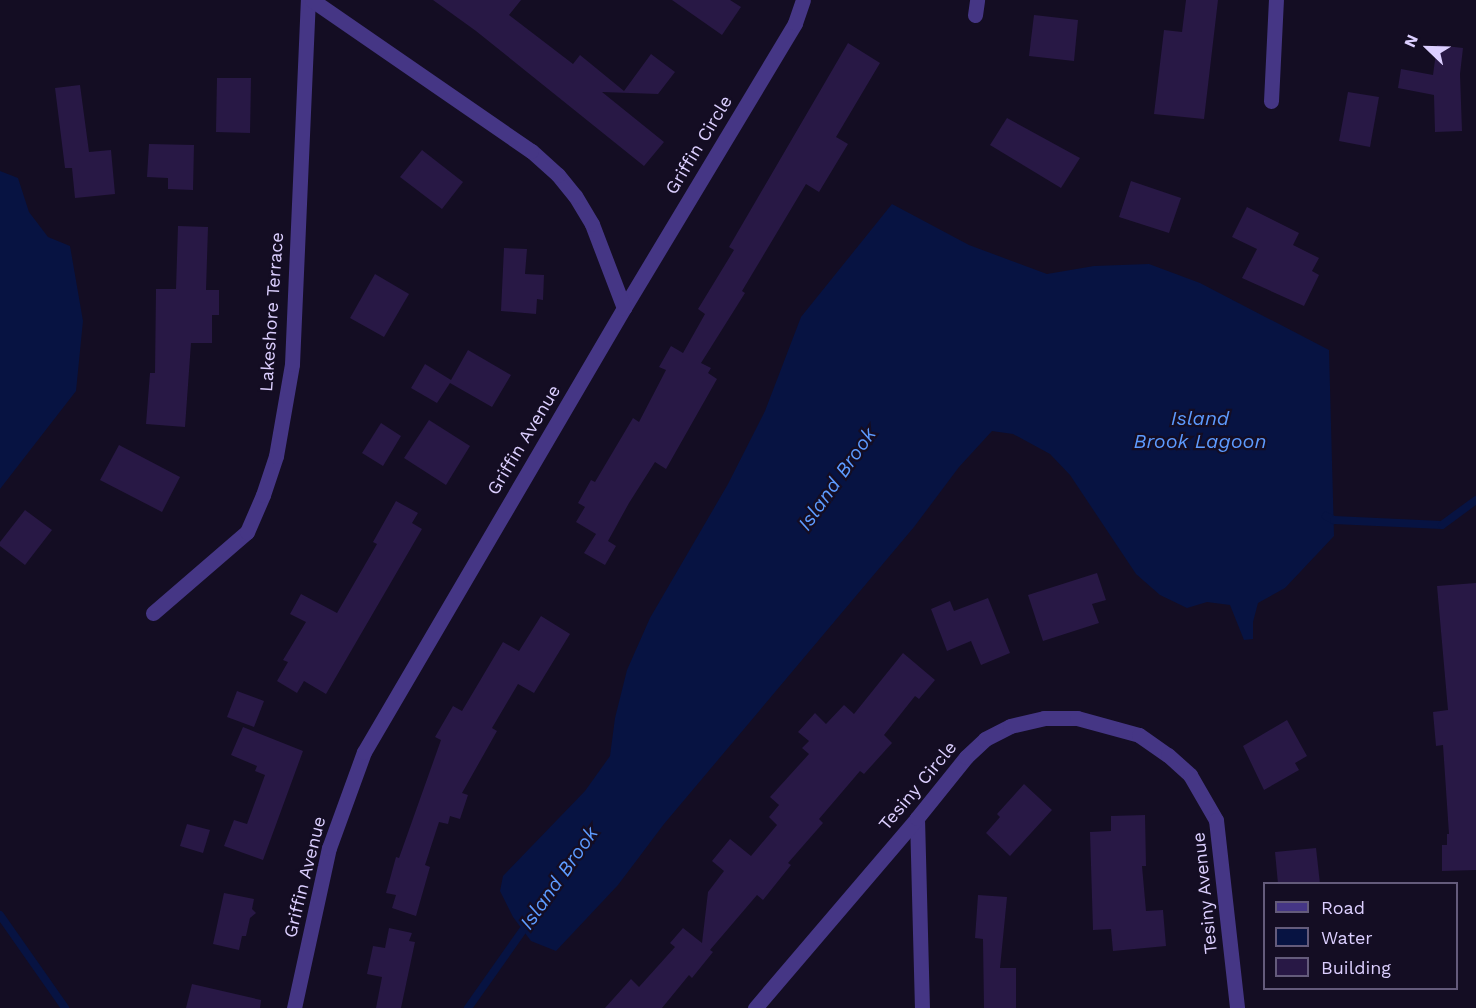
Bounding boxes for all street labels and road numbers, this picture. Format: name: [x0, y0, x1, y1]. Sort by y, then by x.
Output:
street label: Griffin Circle: [661, 92, 737, 198]
street label: Lakeshore Terrace: [256, 231, 288, 393]
street label: Griffin Avenue: [483, 381, 565, 499]
street label: Tesiny Circle: [874, 737, 962, 835]
street label: Griffin Avenue: [279, 814, 331, 940]
street label: Tesiny Avenue: [1188, 830, 1222, 956]

